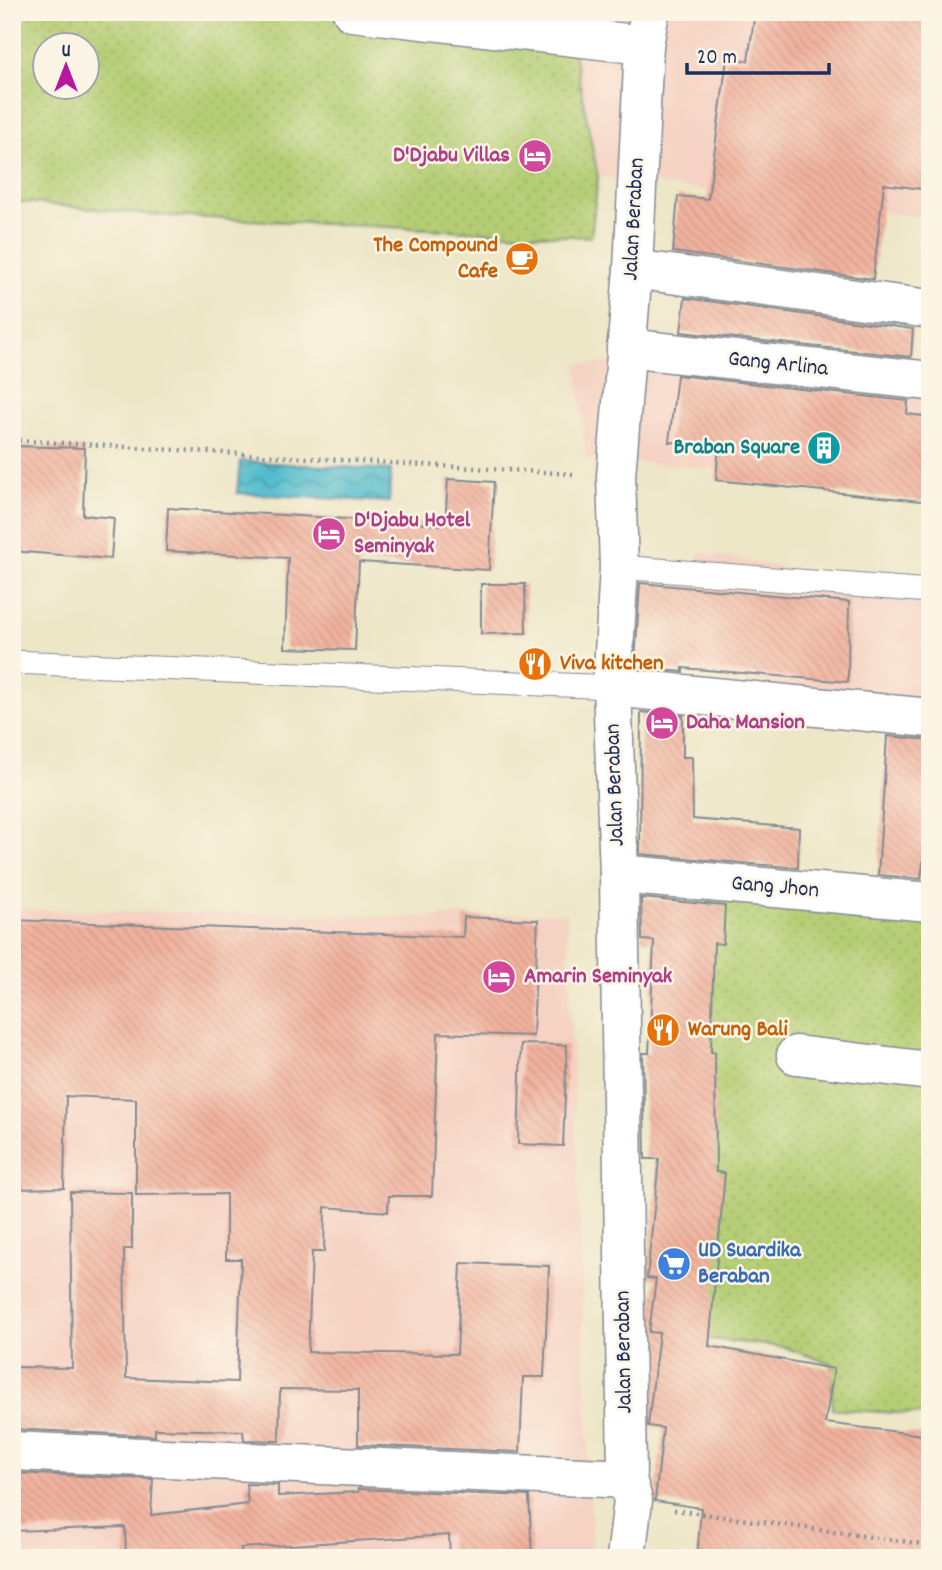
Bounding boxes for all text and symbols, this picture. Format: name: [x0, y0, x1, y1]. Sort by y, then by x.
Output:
north arrow: [32, 32, 102, 102]
scale bar: [687, 32, 828, 76]
text: U: [61, 39, 71, 66]
text: 20 m: [697, 44, 737, 74]
hotel icon: D'Djabu Villas: [516, 137, 554, 175]
place label: D'Djabu Villas: [393, 140, 510, 173]
street label: Jalan Beraban: [615, 157, 655, 281]
place label: The Compound Cafe: [373, 230, 498, 289]
cafe icon: The Compound Cafe: [503, 240, 541, 278]
street label: Gang Arlina: [726, 343, 831, 387]
building icon: Braban Square: [805, 429, 843, 467]
place label: Braban Square: [673, 432, 800, 465]
place label: D'Djabu Hotel Seminyak: [354, 505, 471, 564]
hotel icon: D'Djabu Hotel Seminyak: [310, 515, 348, 553]
restaurant icon: Viva kitchen: [516, 645, 554, 683]
place label: Viva kitchen: [560, 648, 664, 681]
hotel icon: Daha Mansion: [643, 704, 681, 742]
place label: Daha Mansion: [686, 707, 805, 740]
street label: Jalan Beraban: [597, 723, 635, 847]
street label: Gang Jhon: [730, 868, 820, 908]
hotel icon: Amarin Seminyak: [480, 958, 518, 996]
place label: Amarin Seminyak: [524, 961, 673, 994]
restaurant icon: Warung Bali: [644, 1011, 682, 1049]
place label: Warung Bali: [688, 1014, 789, 1047]
place label: UD Suardika Beraban: [698, 1235, 802, 1294]
supermarket icon: UD Suardika Beraban: [655, 1245, 693, 1283]
street label: Jalan Beraban: [607, 1290, 643, 1414]

